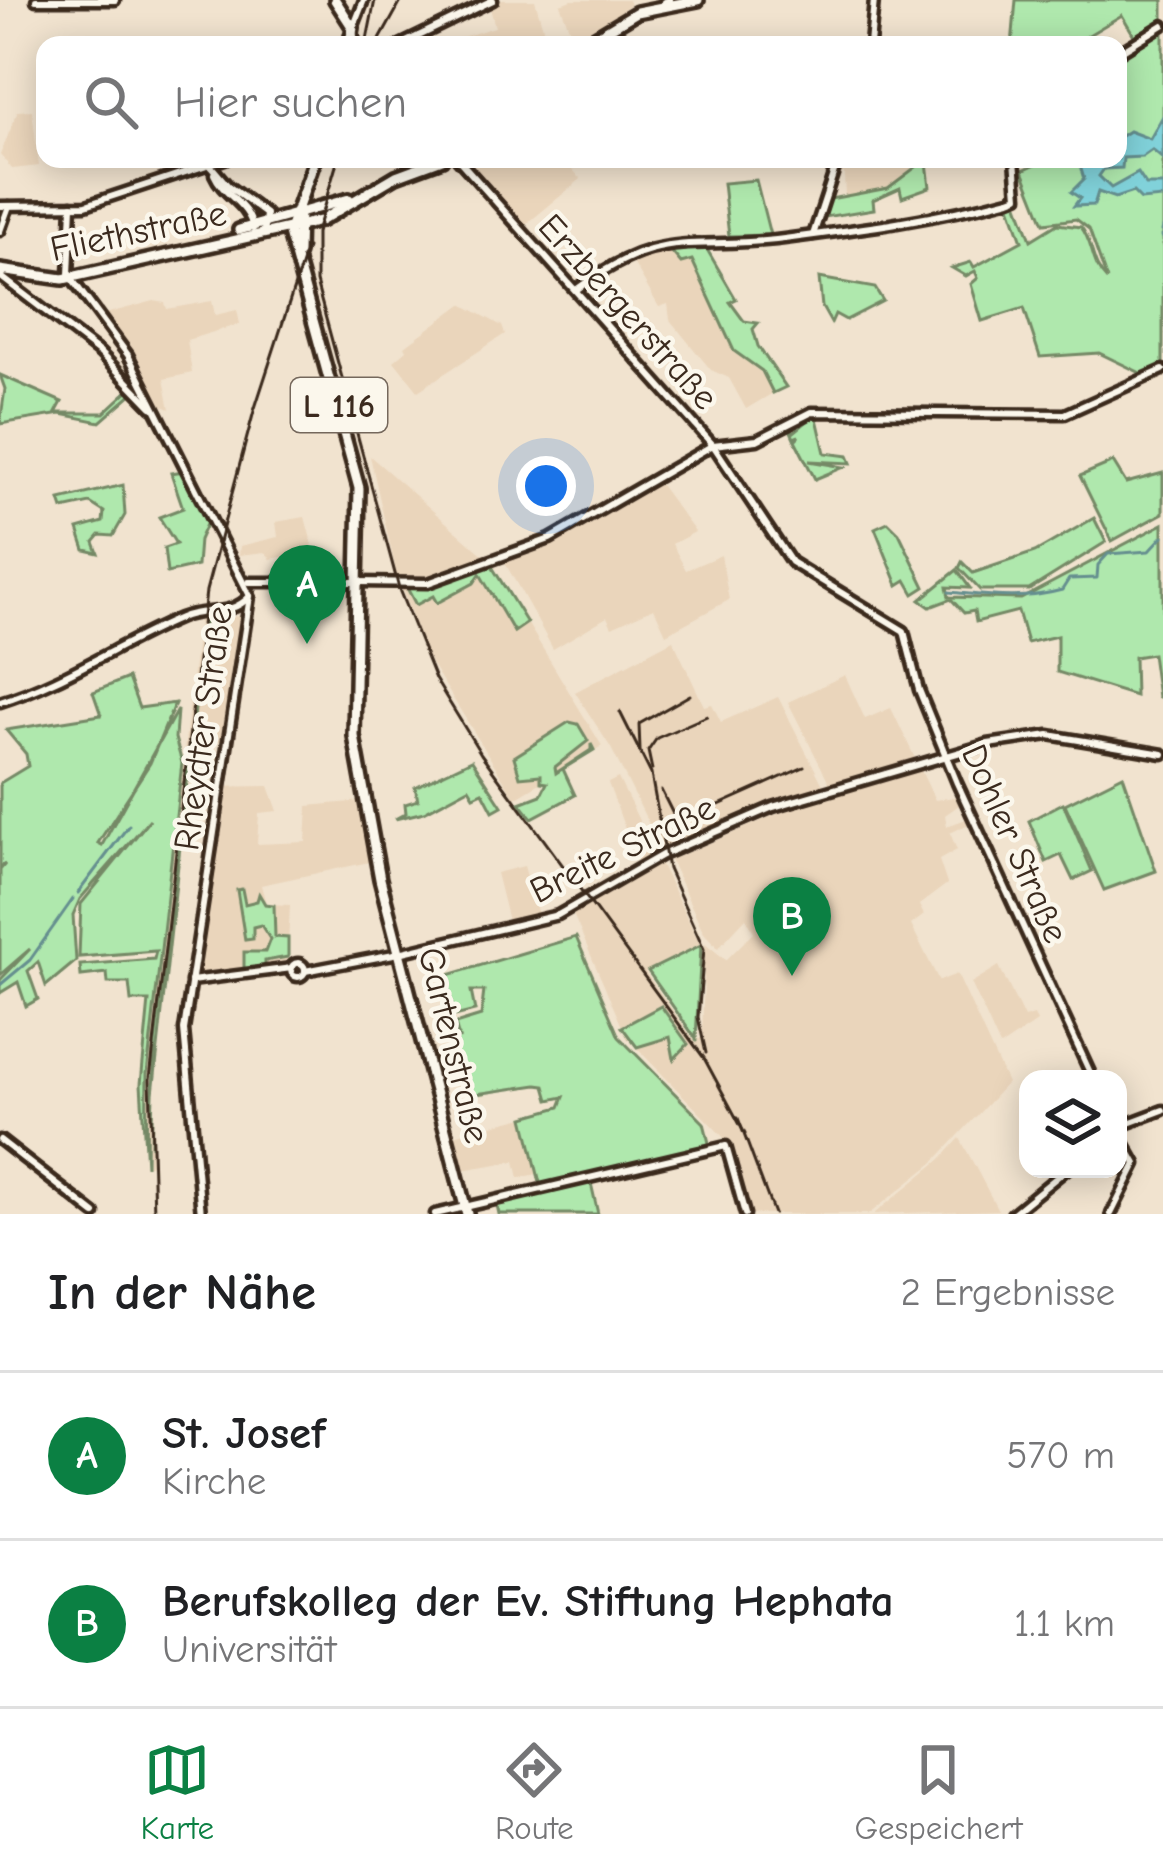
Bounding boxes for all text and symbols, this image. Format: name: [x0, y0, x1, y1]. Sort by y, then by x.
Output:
search box: [36, 36, 1127, 168]
icon: search: [78, 69, 144, 135]
text: Hier suchen: [174, 76, 407, 128]
street label: Fliethstraße: [47, 193, 230, 270]
street label: Erzbergerstraße: [530, 206, 726, 418]
road number: L 116: [291, 378, 387, 432]
your location: [516, 456, 576, 516]
pin: A: [268, 545, 346, 644]
street label: Rheydter Straße: [166, 603, 241, 853]
street label: Dohler Straße: [953, 738, 1077, 949]
street label: Breite Straße: [523, 787, 722, 912]
pin: B: [753, 877, 831, 976]
street label: Gartenstraße: [409, 943, 498, 1147]
map controls: [1019, 1070, 1127, 1178]
button: layers: [1019, 1070, 1127, 1178]
text: In der Nähe: [48, 1263, 316, 1322]
text: 2 Ergebnisse: [900, 1270, 1115, 1315]
text: St. Josef: [162, 1407, 326, 1459]
text: A: [76, 1433, 98, 1478]
text: 570 m: [1006, 1433, 1115, 1478]
text: Kirche: [162, 1459, 266, 1504]
text: Berufskolleg der Ev. Stiftung Hephata: [162, 1575, 894, 1627]
text: B: [75, 1601, 99, 1646]
text: 1.1 km: [1014, 1601, 1115, 1646]
text: Universität: [162, 1627, 336, 1672]
tab: Karte: [140, 1737, 214, 1847]
tab: Route: [495, 1737, 574, 1847]
tab: Gespeichert: [854, 1737, 1023, 1847]

